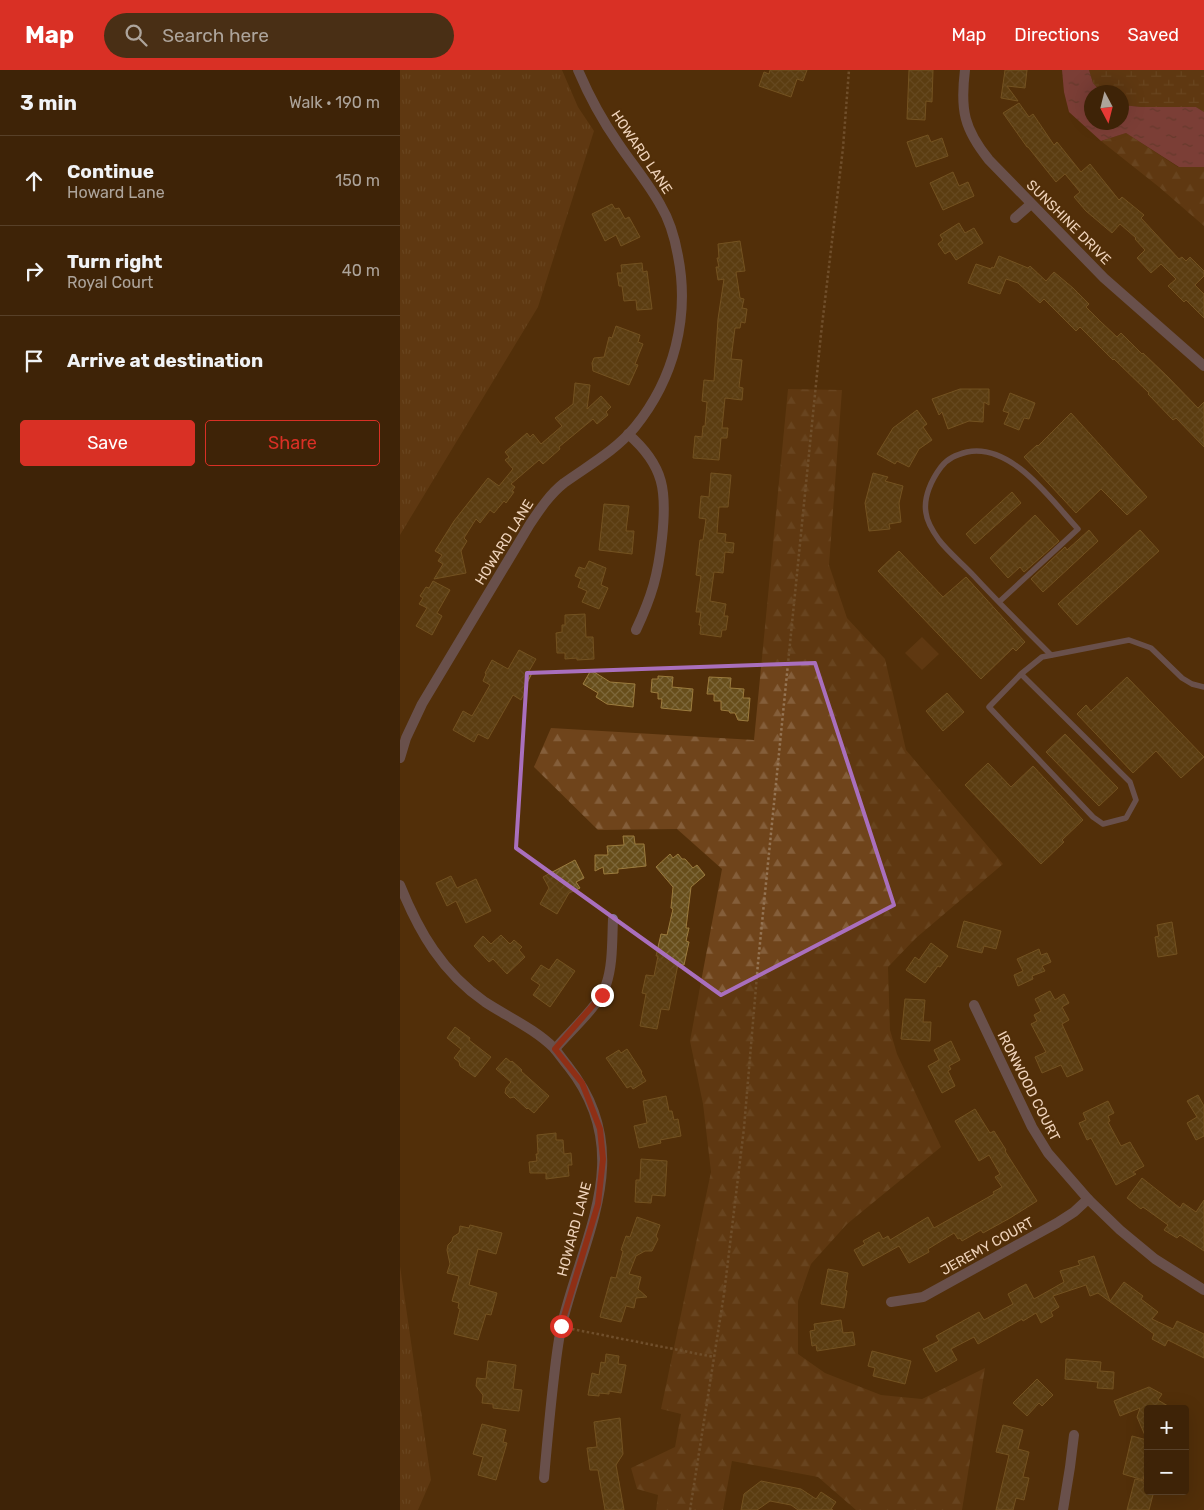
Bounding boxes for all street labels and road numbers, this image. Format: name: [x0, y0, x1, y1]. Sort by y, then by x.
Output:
street label: HOWARD LANE: [607, 107, 676, 197]
street label: SUNSHINE DRIVE: [1023, 176, 1115, 268]
street label: HOWARD LANE: [471, 497, 537, 588]
street label: IRONWOOD COURT: [993, 1028, 1064, 1144]
street label: HOWARD LANE: [554, 1180, 595, 1278]
street label: JEREMY COURT: [938, 1214, 1037, 1279]

